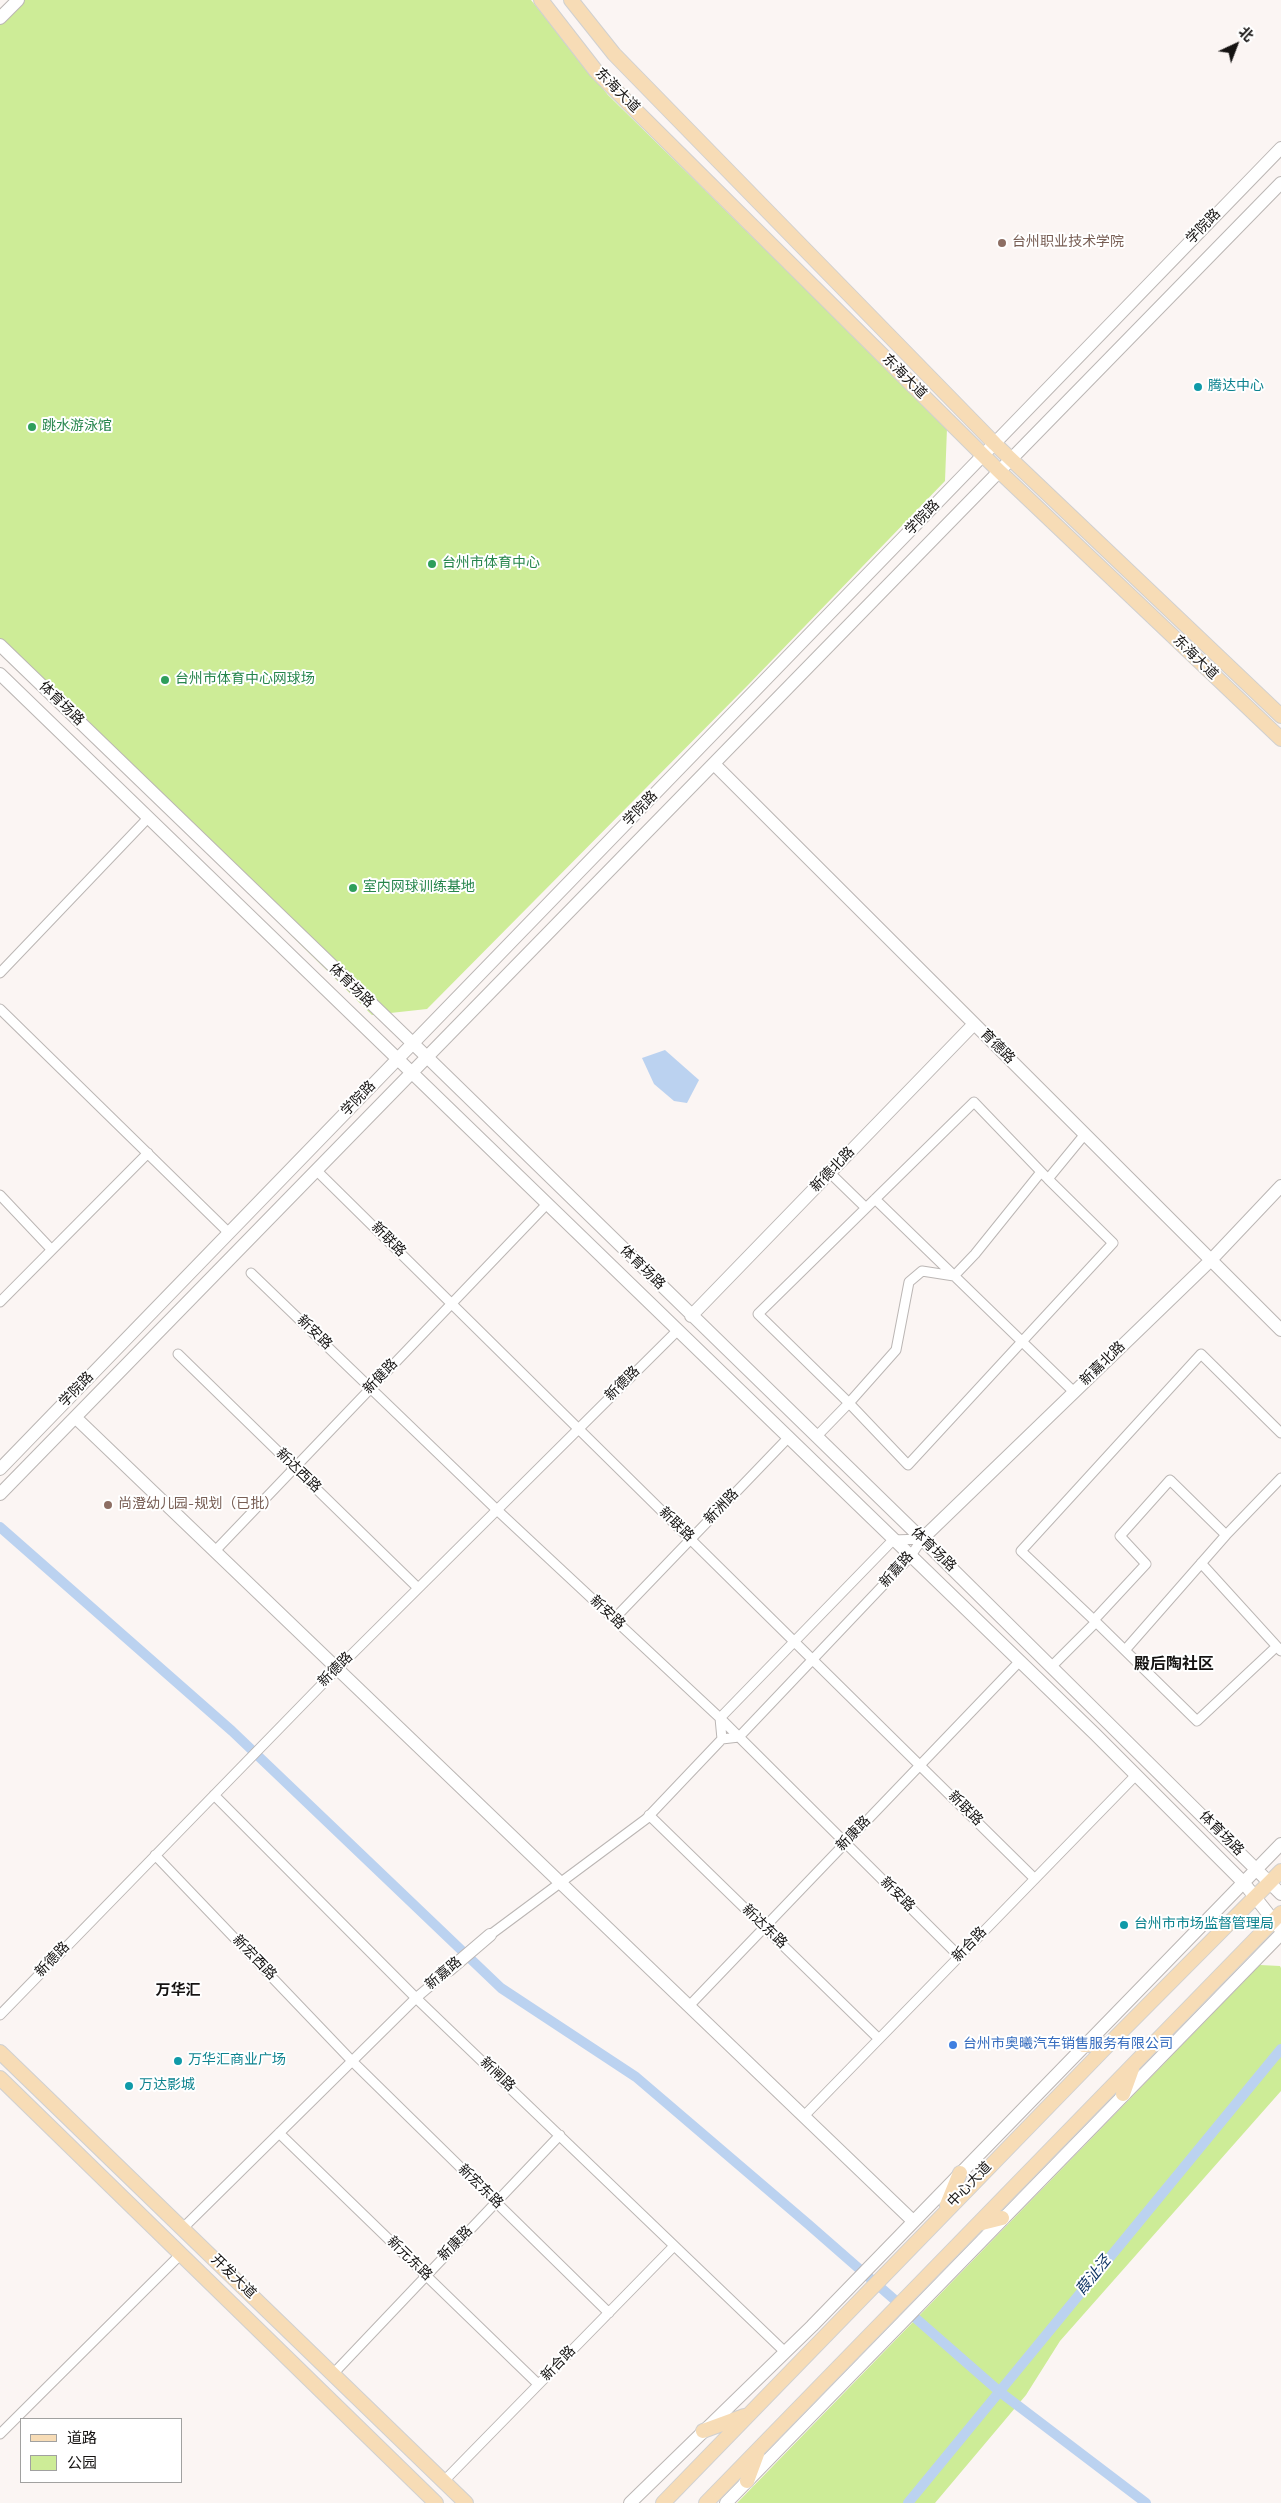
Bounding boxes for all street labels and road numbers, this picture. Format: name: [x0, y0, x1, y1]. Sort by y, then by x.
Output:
street label: 东海大道: [591, 65, 643, 117]
street label: 学院路: [1183, 206, 1225, 248]
street label: 东海大道: [878, 351, 930, 403]
street label: 学院路: [902, 497, 944, 539]
street label: 东海大道: [1169, 633, 1221, 683]
street label: 体育场路: [35, 679, 87, 729]
street label: 学院路: [620, 788, 662, 830]
street label: 体育场路: [325, 961, 377, 1011]
street label: 育德路: [976, 1026, 1018, 1068]
street label: 学院路: [338, 1078, 380, 1120]
street label: 新德北路: [808, 1144, 858, 1196]
street label: 新联路: [367, 1219, 409, 1261]
street label: 体育场路: [616, 1243, 668, 1293]
street label: 新安路: [293, 1312, 335, 1354]
street label: 新嘉北路: [1077, 1339, 1129, 1389]
street label: 新健路: [360, 1356, 402, 1398]
street label: 新德路: [602, 1363, 644, 1405]
street label: 学院路: [56, 1369, 98, 1411]
street label: 新达西路: [272, 1446, 324, 1496]
street label: 新洲路: [701, 1486, 743, 1528]
street label: 新联路: [655, 1504, 697, 1546]
street label: 体育场路: [907, 1525, 959, 1575]
street label: 新嘉路: [877, 1549, 917, 1591]
street label: 新安路: [586, 1593, 628, 1633]
street label: 新德路: [315, 1649, 357, 1691]
street label: 新联路: [944, 1788, 986, 1830]
street label: 体育场路: [1195, 1808, 1247, 1860]
street label: 新康路: [833, 1813, 875, 1855]
street label: 新安路: [876, 1874, 918, 1916]
street label: 新达东路: [738, 1902, 790, 1952]
street label: 新合路: [949, 1924, 991, 1966]
street label: 新宏西路: [229, 1932, 279, 1984]
street label: 新德路: [32, 1939, 74, 1981]
street label: 新嘉路: [423, 1954, 465, 1994]
street label: 新闸路: [476, 2054, 518, 2096]
street label: 中心大道: [945, 2159, 995, 2211]
street label: 新宏东路: [454, 2162, 506, 2212]
street label: 新康路: [435, 2223, 477, 2265]
street label: 新元东路: [383, 2234, 435, 2284]
street label: 开发大道: [207, 2252, 259, 2302]
street label: 新合路: [538, 2343, 580, 2385]

